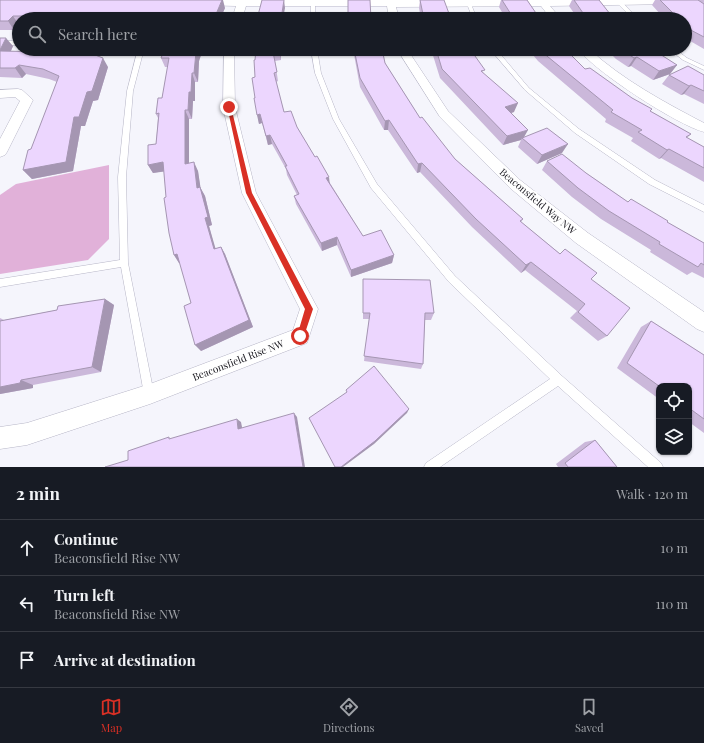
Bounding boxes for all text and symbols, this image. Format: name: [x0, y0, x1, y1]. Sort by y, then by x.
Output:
search box: [12, 12, 692, 56]
icon: search: [26, 23, 48, 45]
text: Search here: [58, 24, 137, 44]
route end: [220, 98, 238, 116]
street label: Beaconsfield Way NW: [497, 165, 580, 238]
route start: [291, 327, 309, 345]
street label: Beaconsfield Rise NW: [190, 336, 287, 384]
map controls: [656, 383, 692, 455]
button: locate: [656, 383, 692, 419]
button: layers: [656, 419, 692, 455]
text: 2 min: [16, 482, 60, 504]
text: Walk · 120 m: [616, 485, 688, 502]
text: Continue: [54, 529, 118, 549]
icon: ahead: [16, 537, 38, 559]
text: 10 m: [661, 539, 688, 556]
text: Beaconsfield Rise NW: [54, 549, 180, 566]
text: Turn left: [54, 585, 115, 605]
icon: left: [16, 593, 38, 615]
text: 110 m: [656, 595, 688, 612]
text: Beaconsfield Rise NW: [54, 605, 180, 622]
icon: arrive: [16, 649, 38, 671]
text: Arrive at destination: [54, 650, 196, 670]
tab: Map: [100, 696, 122, 735]
tab: Directions: [323, 696, 374, 735]
tab: Saved: [575, 696, 604, 735]

